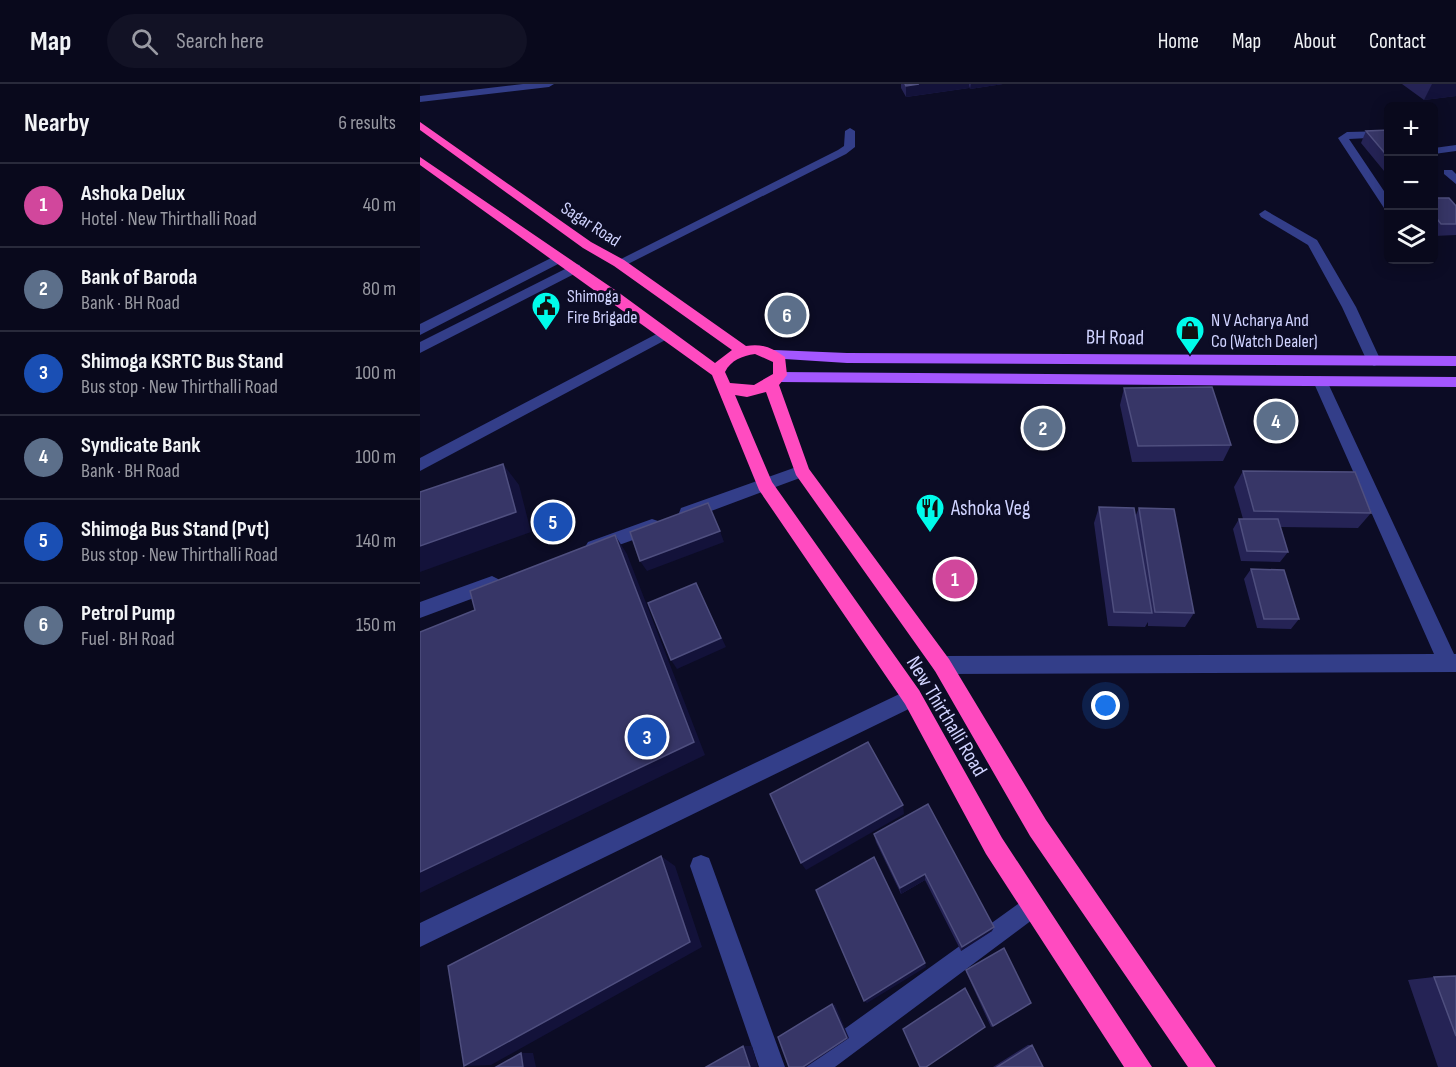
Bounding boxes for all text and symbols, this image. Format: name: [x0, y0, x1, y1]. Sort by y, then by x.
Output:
search box: [107, 14, 527, 68]
text: Map: [30, 25, 71, 58]
icon: search: [128, 25, 161, 58]
text: Search here: [176, 28, 264, 55]
text: Home: [1158, 29, 1199, 54]
text: Map: [1232, 29, 1261, 54]
text: About: [1294, 29, 1336, 54]
text: Contact: [1369, 29, 1426, 54]
map controls: [1384, 102, 1438, 264]
button: +: [1384, 102, 1438, 156]
text: Nearby: [24, 108, 90, 139]
text: 6 results: [338, 111, 396, 135]
button: −: [1384, 156, 1438, 210]
text: Ashoka Delux: [81, 180, 185, 207]
text: 1: [40, 193, 47, 217]
text: 40 m: [363, 193, 396, 217]
street label: Sagar Road: [557, 197, 624, 251]
text: Hotel · New Thirthalli Road: [81, 207, 257, 231]
button: layers: [1384, 210, 1438, 264]
text: Bank of Baroda: [81, 264, 197, 291]
text: 2: [39, 277, 48, 301]
text: 80 m: [362, 277, 396, 301]
place label: Shimoga Fire Brigade: [567, 286, 638, 328]
public building icon: Shimoga Fire Brigade: [530, 290, 562, 332]
text: Bank · BH Road: [81, 291, 180, 315]
pin: 6: [768, 292, 806, 338]
place label: N V Acharya And Co (Watch Dealer): [1211, 310, 1318, 352]
shop icon: N V Acharya And Co (Watch Dealer): [1174, 314, 1206, 356]
street label: BH Road: [1086, 324, 1144, 351]
text: Shimoga KSRTC Bus Stand: [81, 348, 283, 375]
text: 3: [39, 361, 48, 385]
text: 100 m: [355, 361, 396, 385]
text: Bus stop · New Thirthalli Road: [81, 375, 278, 399]
pin: 4: [1256, 398, 1296, 444]
pin: 2: [1024, 406, 1062, 450]
text: Syndicate Bank: [81, 432, 201, 459]
text: 4: [39, 445, 48, 469]
text: 100 m: [355, 445, 396, 469]
text: Bank · BH Road: [81, 459, 180, 483]
restaurant icon: Ashoka Veg: [914, 492, 946, 534]
place label: Ashoka Veg: [950, 496, 1030, 521]
pin: 5: [534, 500, 572, 544]
text: Shimoga Bus Stand (Pvt): [81, 516, 269, 543]
text: 5: [39, 529, 48, 553]
text: 140 m: [356, 529, 396, 553]
text: Bus stop · New Thirthalli Road: [81, 543, 278, 567]
pin: 1: [936, 556, 974, 602]
text: Petrol Pump: [81, 600, 175, 627]
text: 6: [39, 613, 48, 637]
text: 150 m: [356, 613, 396, 637]
text: Fuel · BH Road: [81, 627, 175, 651]
street label: New Thirthalli Road: [901, 652, 992, 781]
your location: [1091, 691, 1120, 720]
pin: 3: [628, 714, 666, 760]

